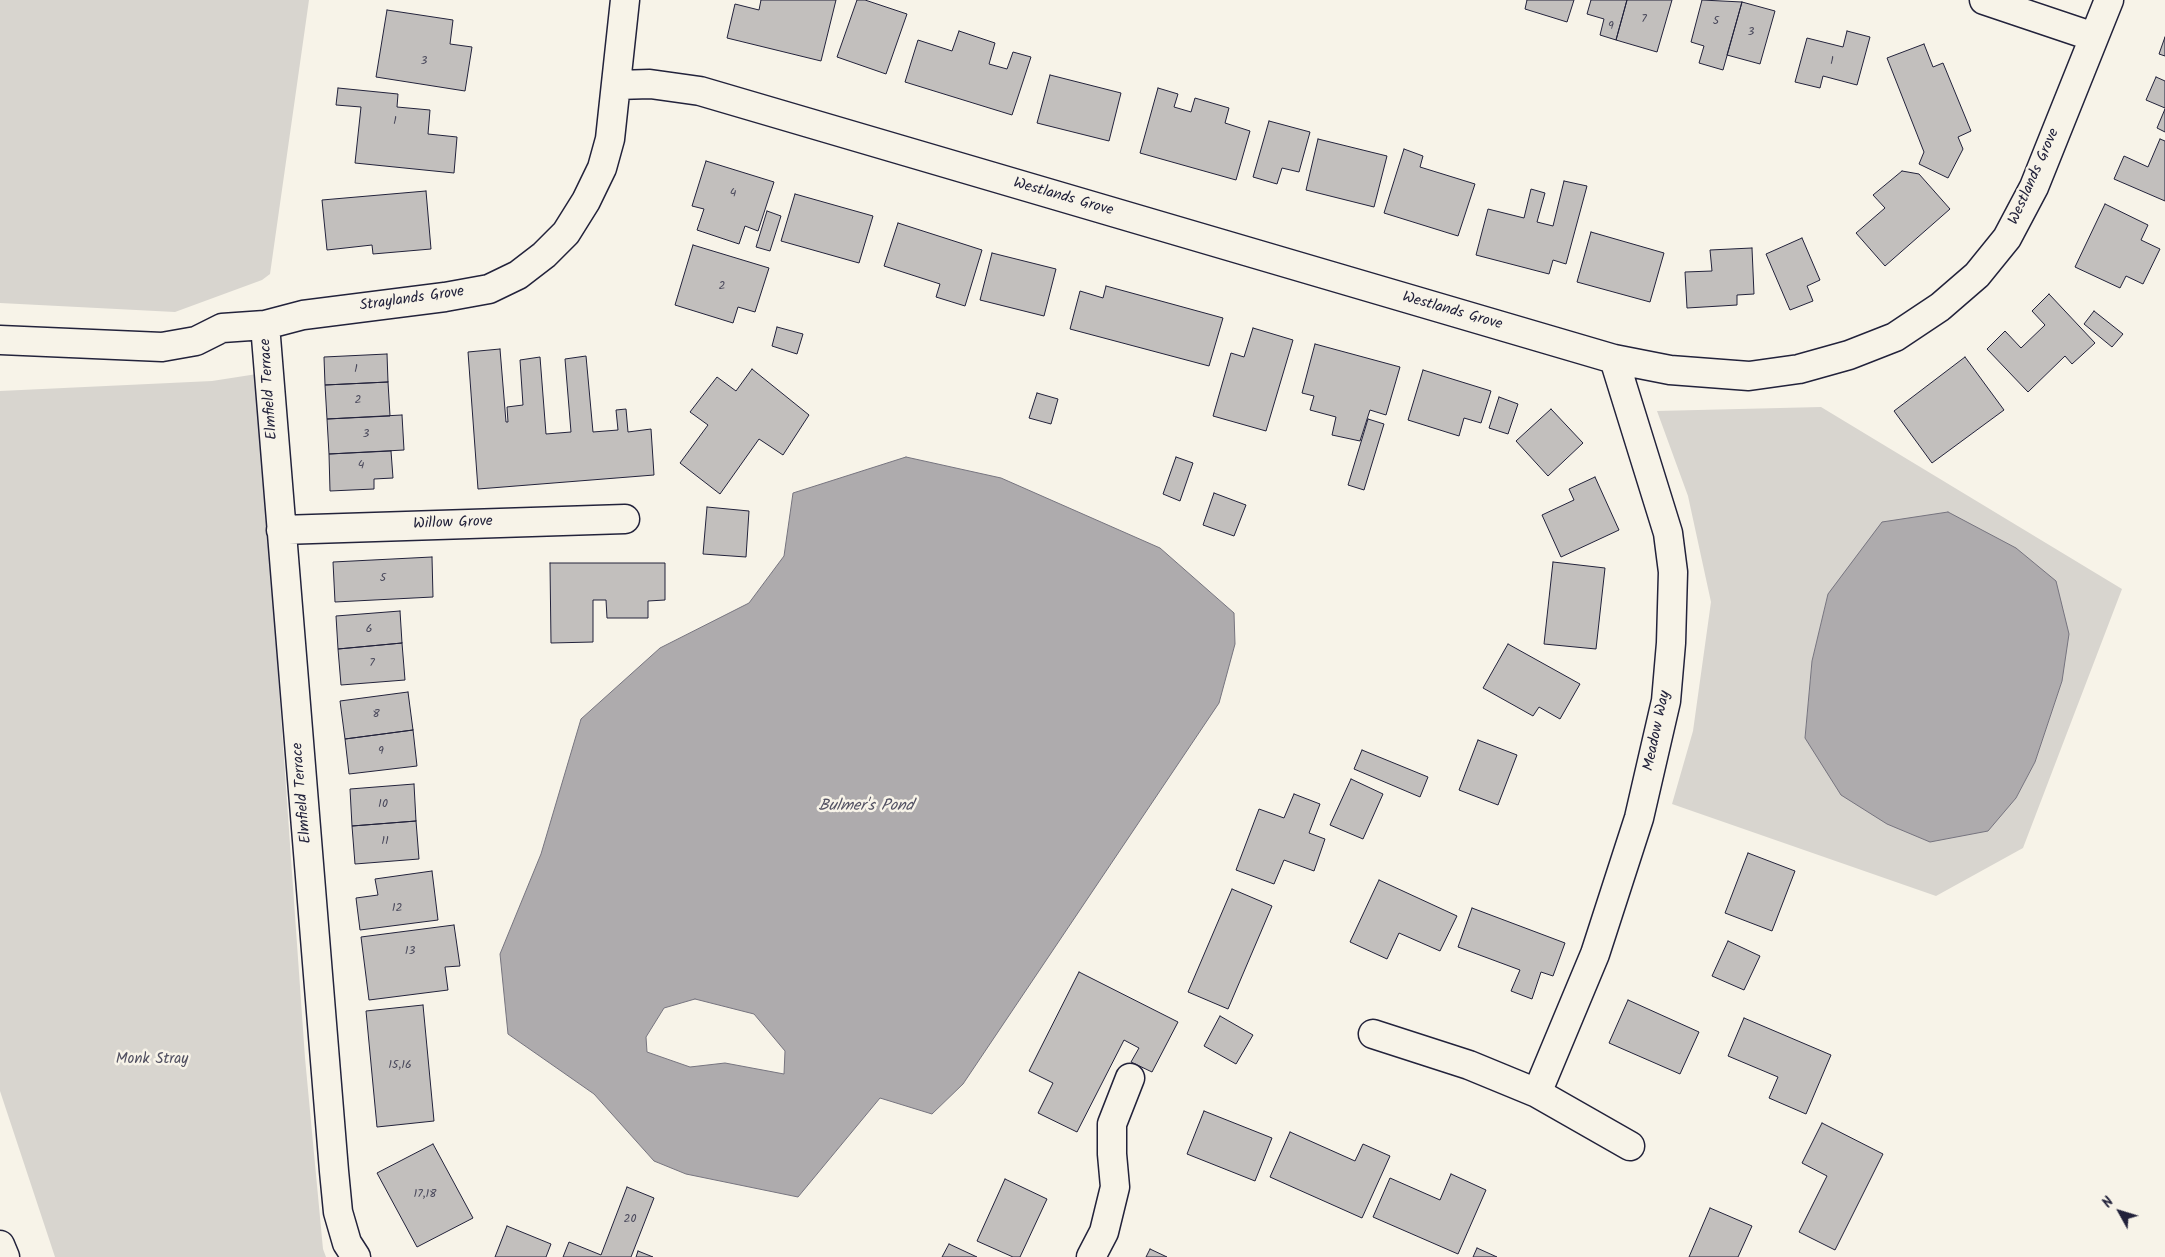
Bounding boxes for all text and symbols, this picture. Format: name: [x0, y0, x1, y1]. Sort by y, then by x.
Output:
house number: 7: [1641, 13, 1647, 27]
house number: 5: [1713, 15, 1719, 29]
house number: 9: [1608, 20, 1614, 34]
house number: 3: [1748, 26, 1754, 40]
house number: 3: [421, 55, 427, 69]
house number: 1: [1830, 55, 1834, 69]
house number: 1: [393, 115, 397, 129]
street label: Westlands Grove: [2006, 126, 2064, 228]
street label: Westlands Grove: [1011, 175, 1115, 221]
house number: 4: [730, 187, 736, 201]
house number: 2: [719, 280, 725, 294]
street label: Straylands Grove: [359, 284, 465, 316]
street label: Westlands Grove: [1400, 289, 1504, 335]
street label: Elmfield Terrace: [257, 338, 283, 440]
house number: 1: [354, 363, 358, 377]
house number: 2: [355, 394, 361, 408]
house number: 3: [363, 428, 369, 442]
house number: 4: [358, 459, 364, 473]
street label: Willow Grove: [413, 514, 493, 534]
house number: 5: [380, 572, 386, 586]
house number: 6: [366, 623, 372, 637]
house number: 7: [369, 657, 375, 671]
street label: Meadow Way: [1641, 689, 1675, 773]
house number: 8: [372, 708, 380, 722]
street label: Elmfield Terrace: [290, 742, 316, 844]
house number: 9: [378, 745, 384, 759]
water label: Bulmer's Pond: [818, 797, 914, 817]
house number: 10: [378, 798, 388, 812]
house number: 11: [381, 835, 389, 849]
house number: 12: [392, 902, 402, 916]
house number: 13: [405, 945, 415, 959]
park label: Monk Stray: [116, 1051, 188, 1069]
house number: 15,16: [388, 1059, 412, 1073]
north arrow: [2095, 1187, 2145, 1237]
house number: 17,18: [413, 1188, 437, 1202]
text: N: [2097, 1192, 2120, 1213]
house number: 20: [624, 1213, 636, 1227]

